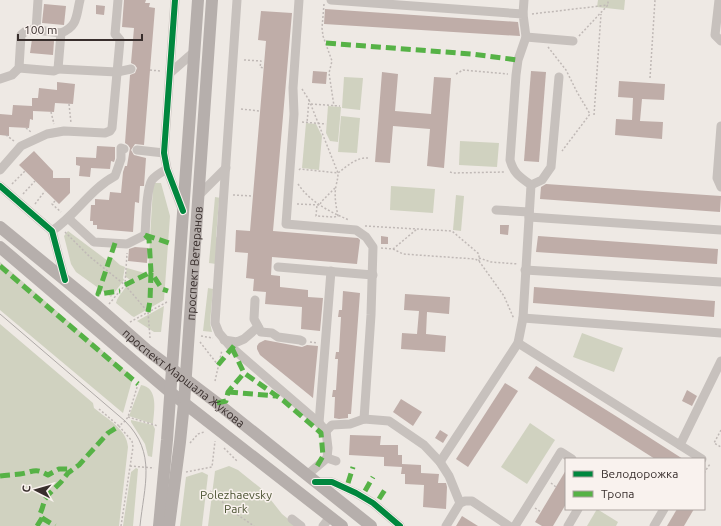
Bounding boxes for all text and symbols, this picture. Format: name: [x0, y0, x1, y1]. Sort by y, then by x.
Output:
scale bar: [18, 16, 142, 42]
text: 100 m: [24, 23, 57, 36]
street label: проспект Ветеранов: [183, 206, 204, 321]
street label: проспект Маршала Жукова: [121, 326, 248, 429]
legend: [565, 458, 705, 510]
text: Велодорожка: [601, 467, 678, 480]
north arrow: [16, 470, 56, 510]
text: С: [20, 485, 32, 493]
text: Тропа: [601, 487, 634, 500]
park label: Polezhaevsky Park: [200, 488, 272, 515]

